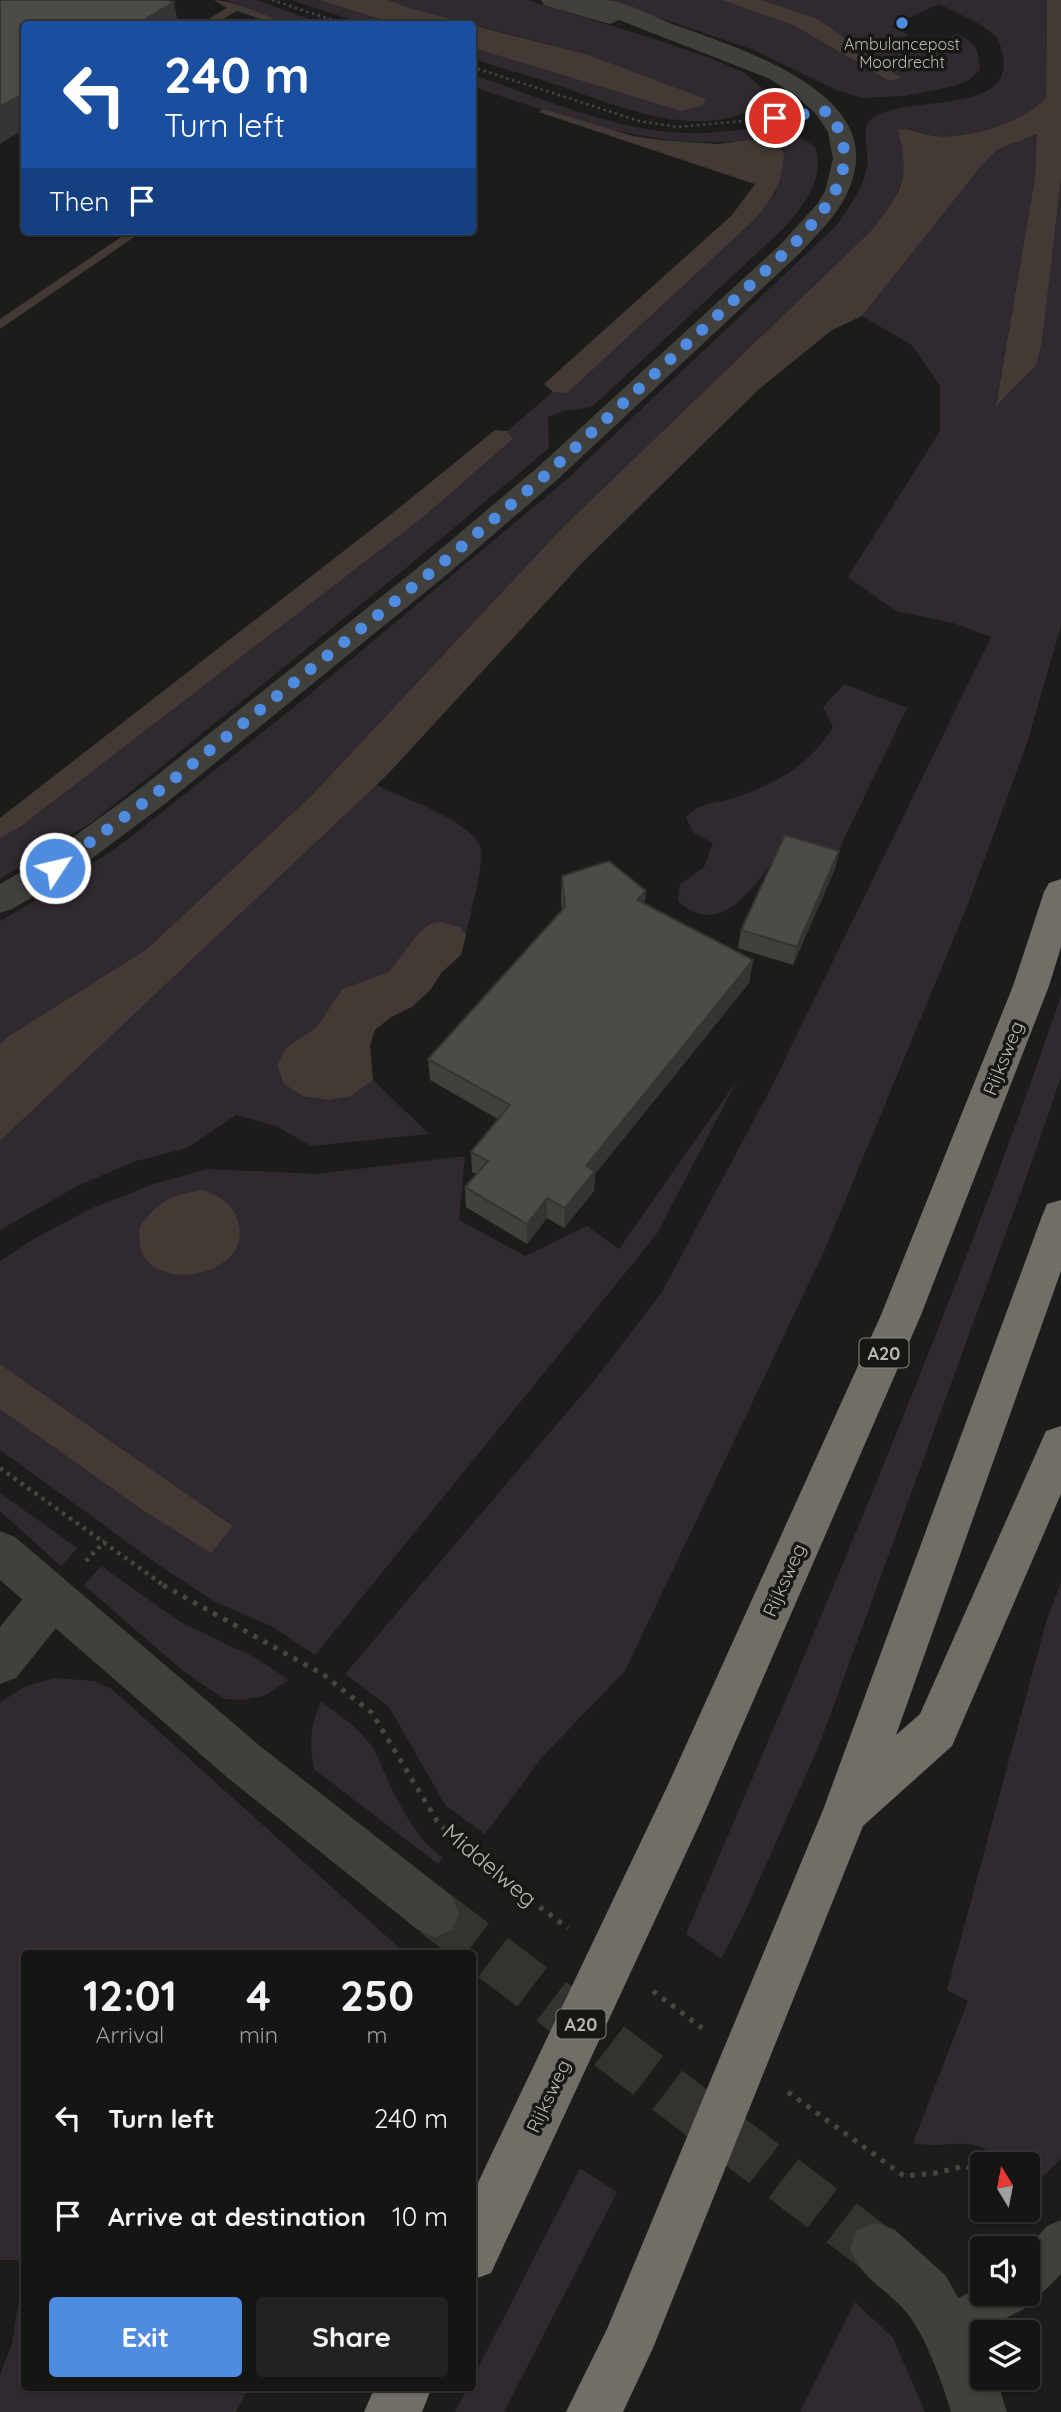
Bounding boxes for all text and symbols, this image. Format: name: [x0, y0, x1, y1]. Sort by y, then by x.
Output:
marker: Ambulancepost Moordrecht: [894, 15, 910, 31]
place label: Ambulancepost Moordrecht: [844, 34, 960, 72]
text: 240 m: [164, 44, 310, 105]
icon: left: [49, 49, 140, 140]
pin: [745, 88, 805, 148]
icon: arrive: [756, 99, 794, 137]
text: Turn left: [164, 105, 285, 145]
icon: arrive: [123, 182, 161, 220]
text: Then: [49, 185, 109, 218]
position arrow: [18, 831, 92, 905]
street label: Rijksweg: [977, 1017, 1029, 1099]
road number: A20: [860, 1338, 908, 1368]
street label: Rijksweg: [757, 1540, 811, 1620]
street label: Middelweg: [437, 1817, 543, 1913]
text: 12:01: [83, 1969, 177, 2022]
text: 4: [246, 1969, 271, 2022]
text: 250: [340, 1969, 414, 2022]
road number: A20: [556, 2010, 606, 2038]
text: Arrival: [96, 2020, 164, 2049]
text: min: [239, 2020, 278, 2049]
text: m: [367, 2020, 388, 2049]
street label: Rijksweg: [521, 2056, 575, 2136]
icon: left: [49, 2099, 87, 2137]
text: Turn left: [108, 2102, 215, 2135]
text: 240 m: [374, 2102, 448, 2135]
north arrow: [970, 2152, 1040, 2222]
map controls: [970, 2152, 1040, 2390]
icon: arrive: [49, 2197, 87, 2235]
text: Arrive at destination: [108, 2200, 366, 2233]
text: 10 m: [392, 2200, 448, 2233]
button: sound: [970, 2236, 1040, 2306]
button: Exit: [49, 2297, 242, 2377]
button: Share: [256, 2297, 448, 2377]
button: layers: [970, 2320, 1040, 2390]

